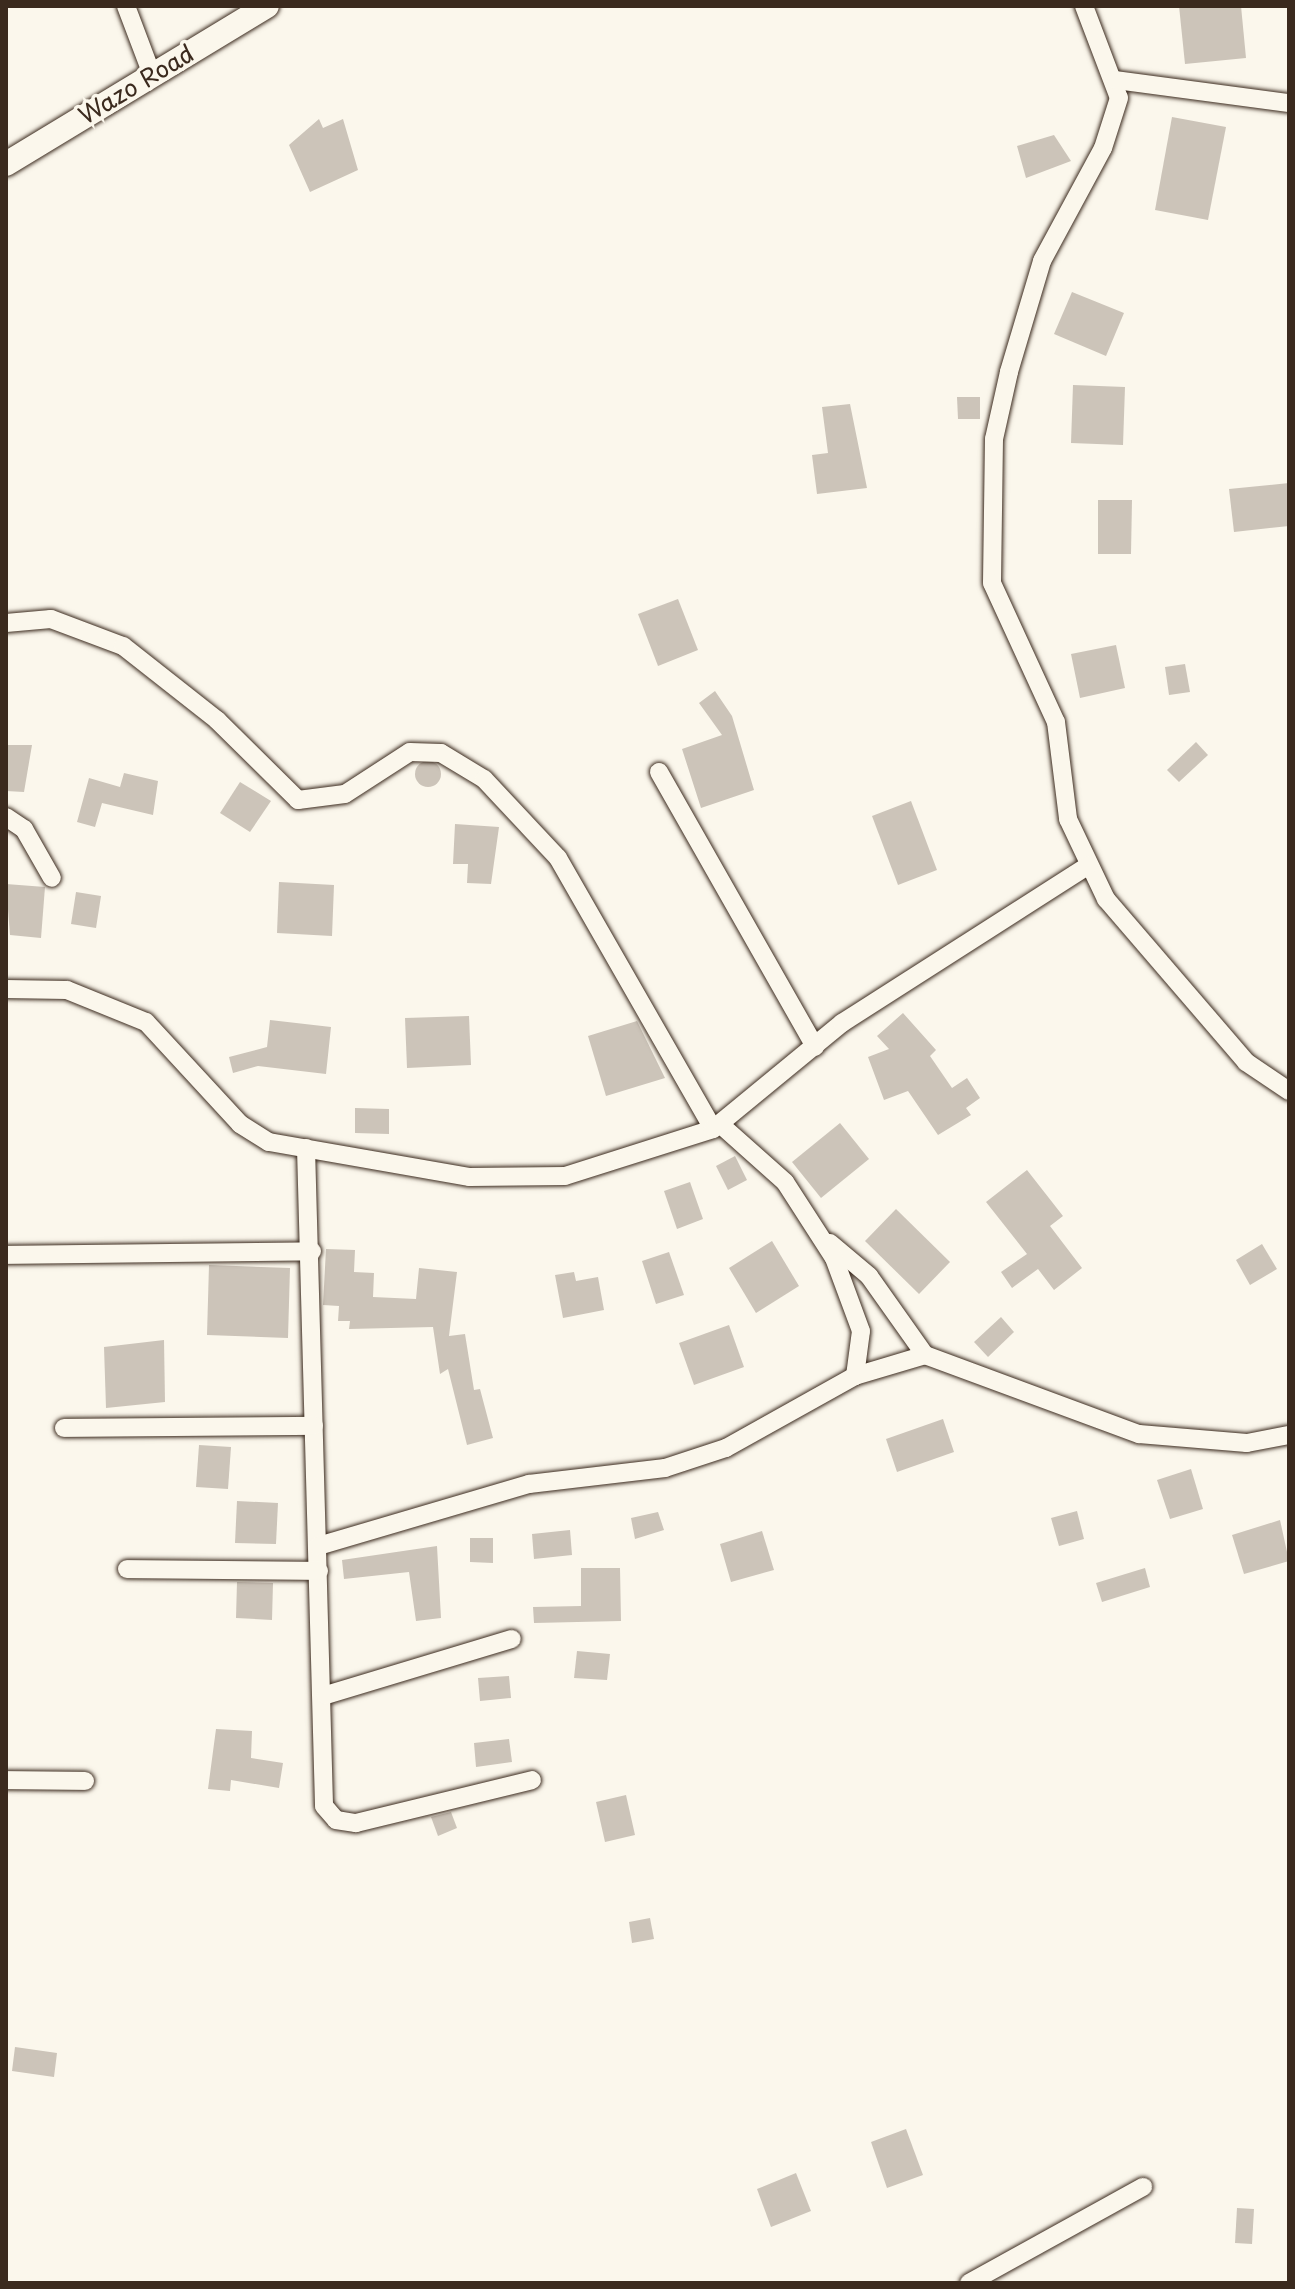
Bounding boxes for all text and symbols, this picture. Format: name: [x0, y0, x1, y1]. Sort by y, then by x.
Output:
street label: Wazo Road: [74, 39, 198, 129]

